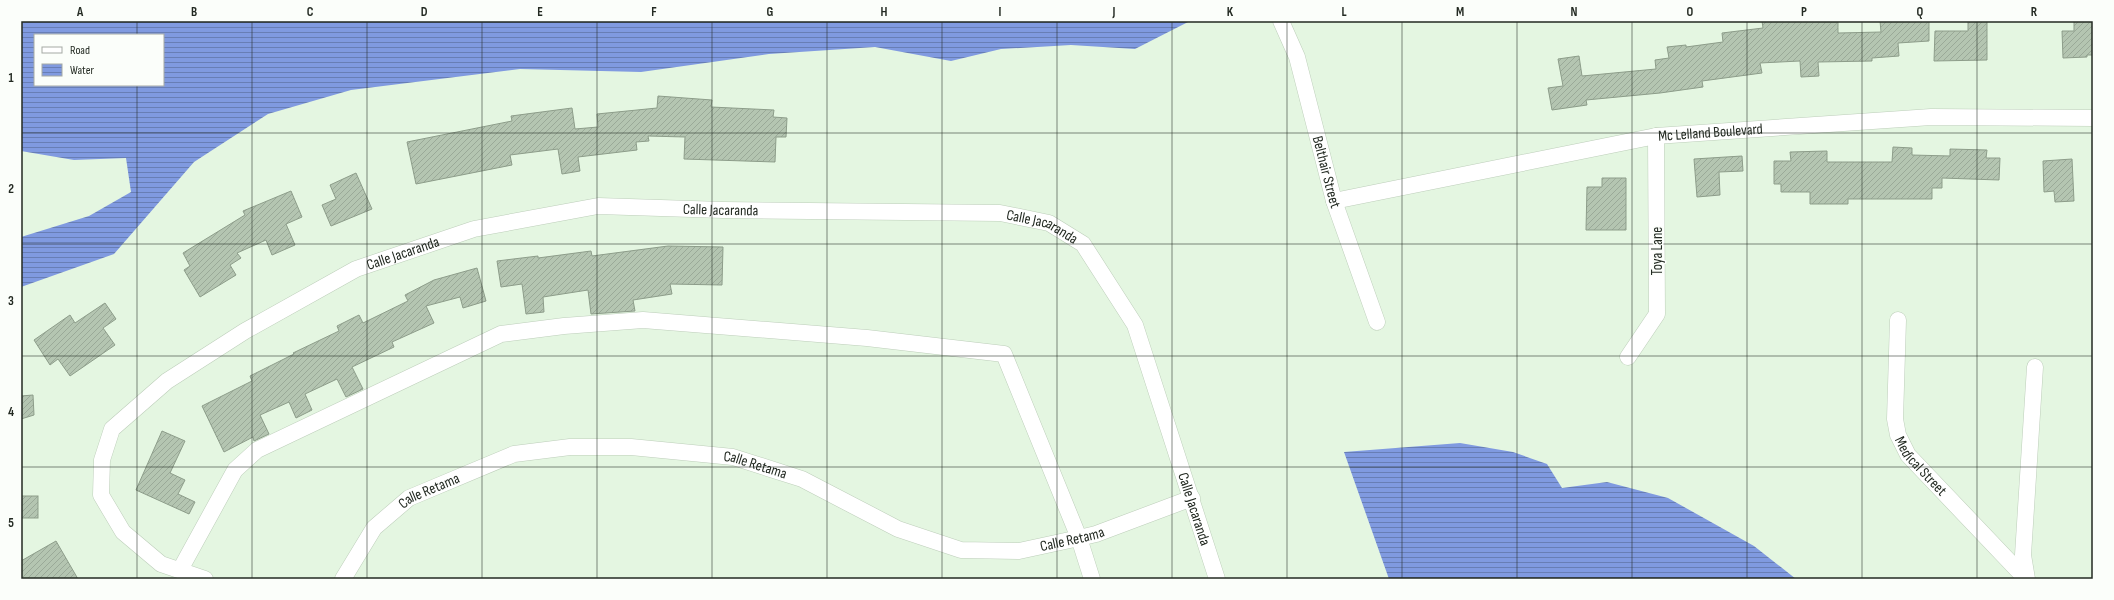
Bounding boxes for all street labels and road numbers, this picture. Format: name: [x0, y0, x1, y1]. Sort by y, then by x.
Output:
street label: Mc Lelland Boulevard: [1657, 119, 1763, 145]
street label: Belthair Street: [1308, 134, 1345, 211]
street label: Calle Jacaranda: [683, 199, 759, 220]
street label: Calle Jacaranda: [1005, 205, 1082, 248]
street label: Toya Lane: [1648, 227, 1667, 275]
street label: Calle Jacaranda: [364, 232, 442, 274]
street label: Medical Street: [1891, 433, 1951, 500]
street label: Calle Retama: [723, 447, 790, 483]
street label: Calle Retama: [394, 468, 463, 513]
street label: Calle Jacaranda: [1174, 470, 1215, 548]
street label: Calle Retama: [1038, 522, 1107, 556]

